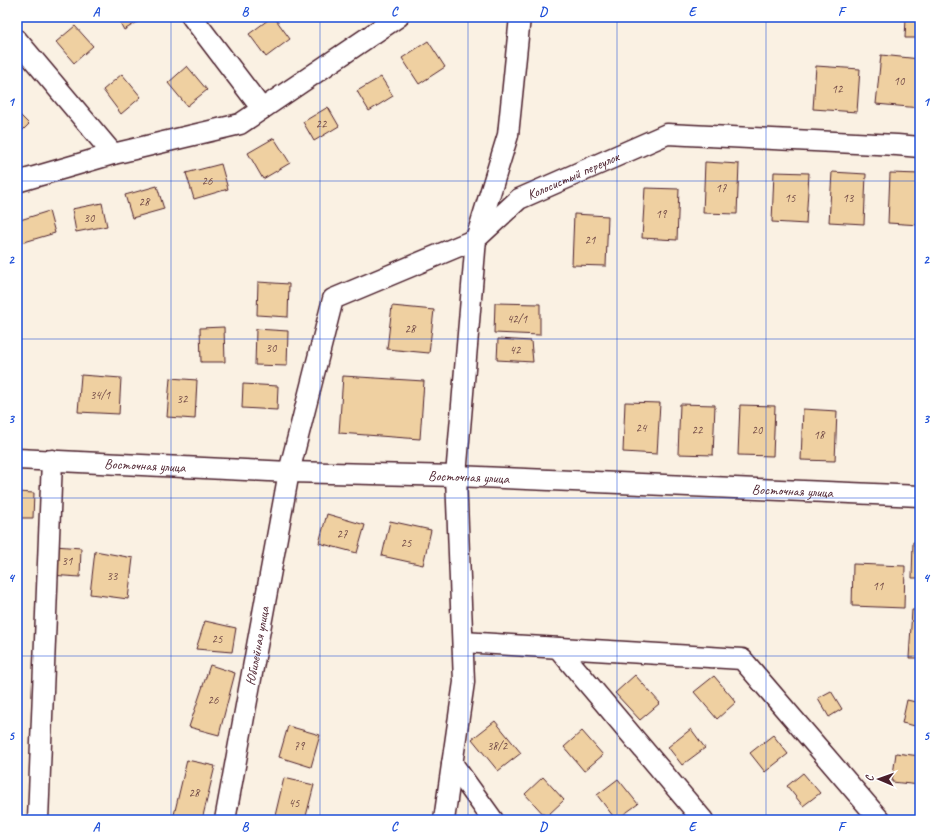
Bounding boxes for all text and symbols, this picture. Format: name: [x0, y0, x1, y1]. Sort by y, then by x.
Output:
text: A: [93, 4, 101, 20]
text: B: [242, 4, 250, 20]
text: C: [391, 4, 399, 20]
text: D: [539, 4, 548, 20]
text: E: [689, 4, 698, 20]
text: F: [838, 4, 847, 20]
house number: 10: [894, 73, 906, 89]
house number: 12: [832, 81, 844, 97]
text: 1: [8, 94, 16, 110]
text: 1: [923, 94, 931, 110]
house number: 22: [316, 116, 328, 132]
street label: Колосистый переулок: [525, 147, 623, 203]
house number: 26: [202, 173, 213, 189]
house number: 17: [716, 180, 727, 196]
house number: 15: [785, 190, 796, 206]
house number: 13: [843, 190, 855, 206]
house number: 28: [139, 194, 151, 210]
house number: 19: [656, 206, 668, 222]
house number: 30: [84, 210, 96, 226]
house number: 21: [585, 232, 596, 248]
text: 2: [8, 252, 15, 268]
text: 2: [923, 252, 930, 268]
house number: 42/1: [507, 311, 528, 327]
house number: 28: [405, 321, 417, 337]
house number: 30: [266, 340, 278, 356]
house number: 42: [510, 342, 522, 358]
house number: 34/1: [90, 387, 111, 403]
house number: 32: [177, 391, 189, 407]
text: 3: [8, 411, 15, 427]
text: 3: [923, 411, 930, 427]
house number: 24: [636, 420, 648, 436]
house number: 22: [692, 422, 704, 438]
house number: 20: [752, 422, 764, 438]
house number: 18: [814, 427, 826, 443]
street label: Восточная улица: [104, 455, 187, 476]
street label: Восточная улица: [428, 467, 510, 487]
street label: Восточная улица: [751, 481, 834, 501]
house number: 27: [337, 526, 348, 542]
house number: 25: [401, 535, 412, 551]
house number: 31: [62, 553, 73, 569]
house number: 33: [107, 568, 119, 584]
text: 4: [8, 570, 16, 586]
text: 4: [923, 570, 931, 586]
house number: 11: [873, 578, 884, 594]
street label: Юбилейная улица: [242, 604, 273, 687]
house number: 25: [212, 631, 223, 647]
house number: 26: [208, 692, 219, 708]
text: 5: [8, 728, 15, 744]
text: 5: [923, 728, 930, 744]
house number: 79: [294, 738, 306, 754]
house number: 38/2: [487, 738, 509, 754]
north arrow: [859, 759, 899, 799]
text: С: [862, 774, 876, 782]
house number: 28: [189, 785, 201, 801]
house number: 45: [289, 795, 300, 811]
text: A: [93, 819, 101, 835]
text: B: [242, 819, 250, 835]
text: C: [391, 819, 399, 835]
text: D: [539, 819, 548, 835]
text: E: [689, 819, 698, 835]
text: F: [838, 819, 847, 835]

